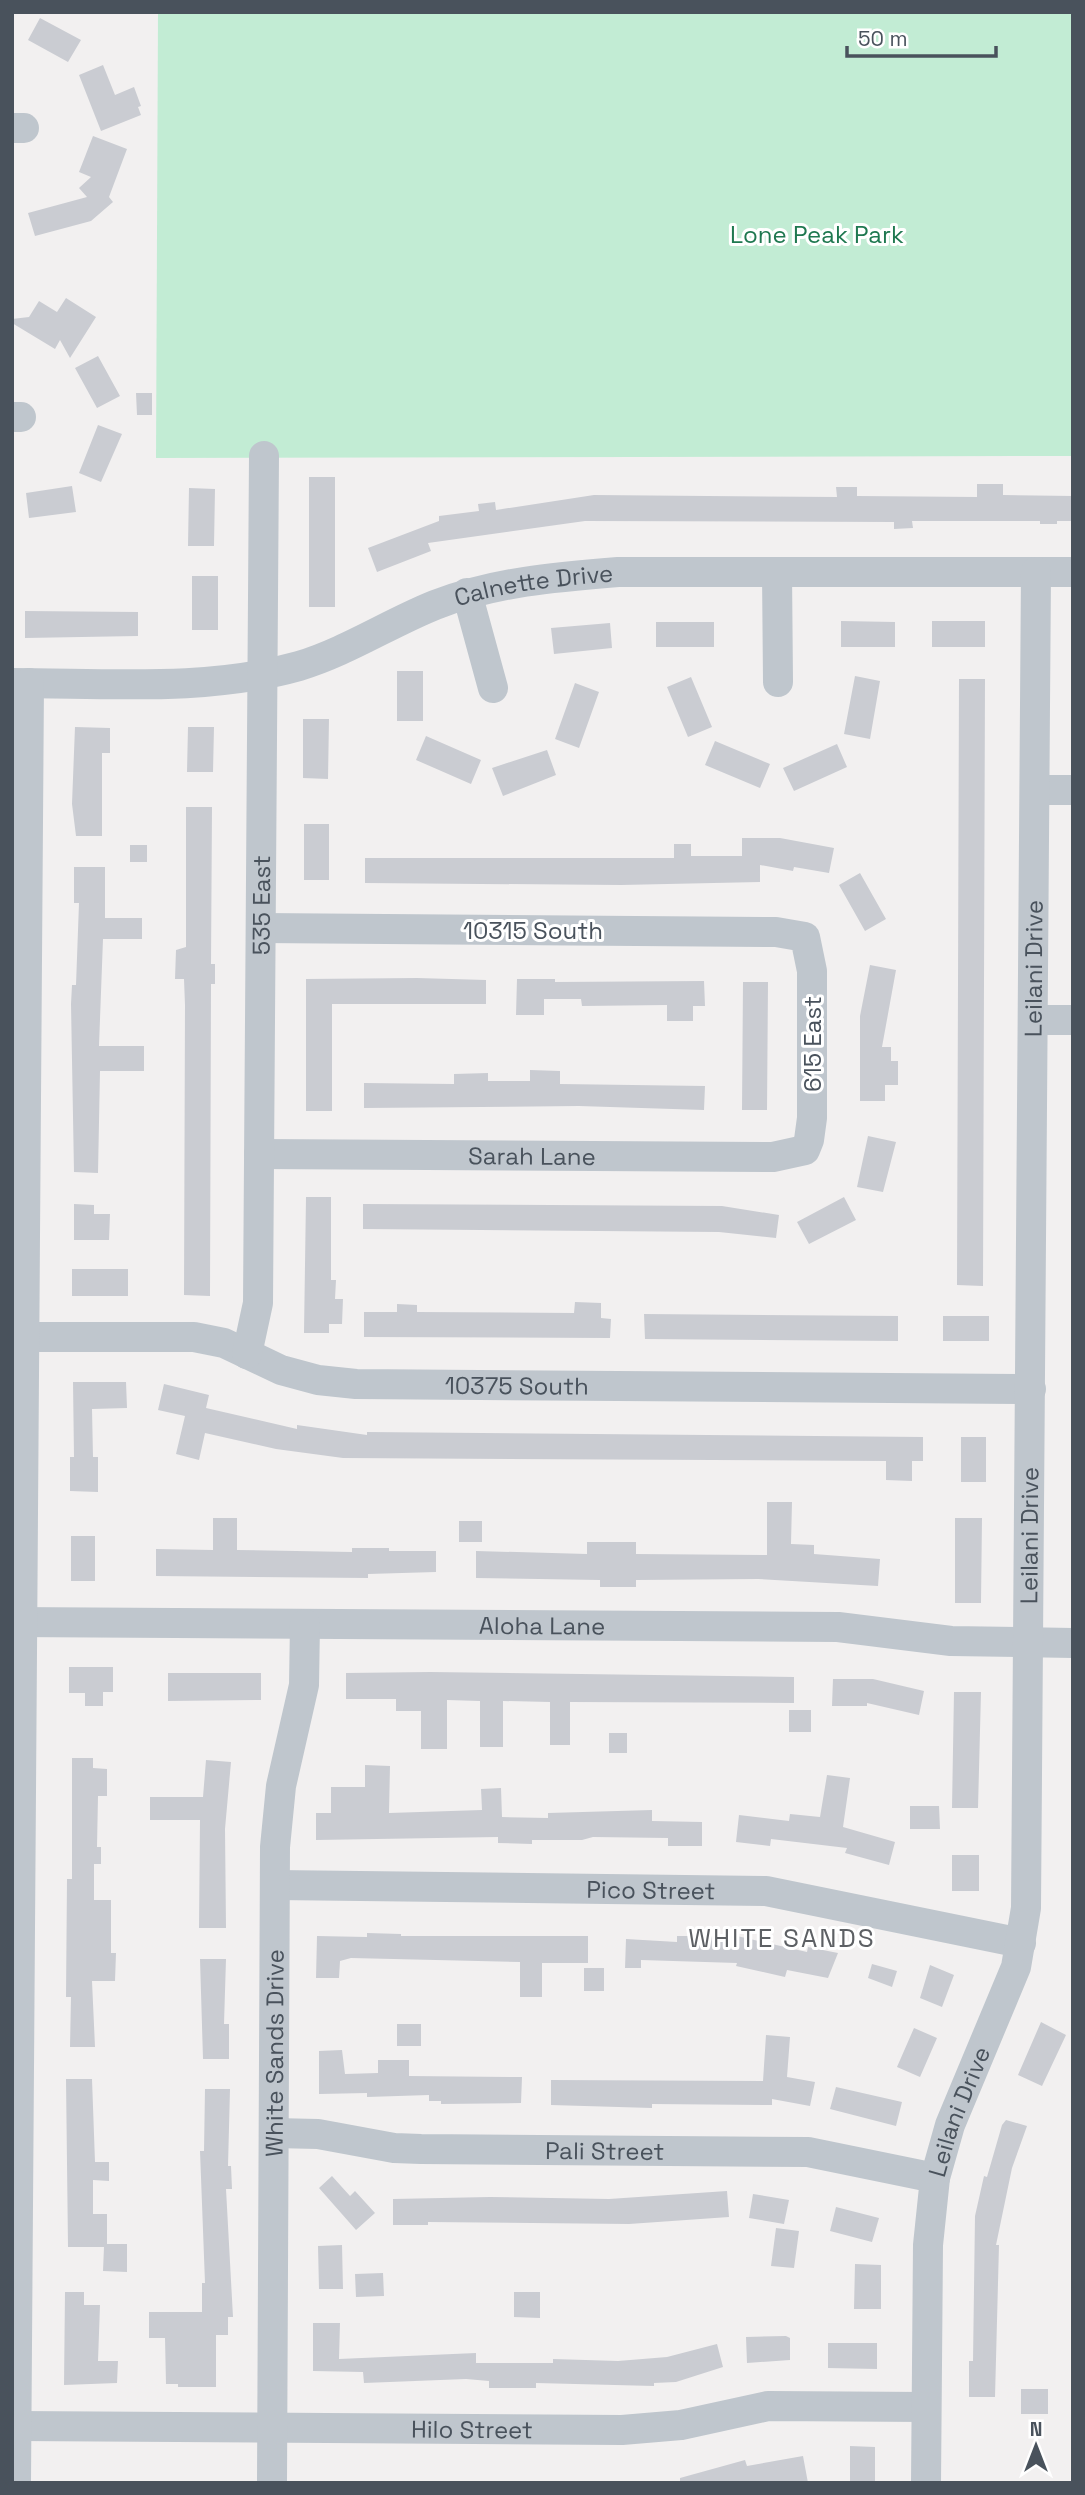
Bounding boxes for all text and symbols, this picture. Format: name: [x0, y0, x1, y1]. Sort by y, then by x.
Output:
scale bar: [847, 14, 996, 58]
text: 50 m: [858, 25, 908, 52]
park label: Lone Peak Park: [730, 219, 904, 250]
street label: Calnette Drive: [450, 557, 614, 613]
street label: 535 East: [245, 855, 277, 955]
street label: Leilani Drive: [1017, 900, 1049, 1037]
street label: 10315 South: [463, 915, 603, 946]
street label: 615 East: [797, 996, 828, 1092]
street label: Sarah Lane: [468, 1140, 596, 1171]
street label: 10375 South: [445, 1369, 589, 1401]
street label: Leilani Drive: [1013, 1467, 1045, 1604]
street label: Aloha Lane: [479, 1609, 605, 1641]
street label: Pico Street: [586, 1873, 716, 1906]
district label: WHITE SANDS: [688, 1921, 876, 1955]
street label: White Sands Drive: [258, 1949, 290, 2157]
street label: Leilani Drive: [921, 2041, 997, 2180]
street label: Pali Street: [545, 2134, 664, 2166]
north arrow: [1001, 2411, 1071, 2481]
street label: Hilo Street: [411, 2413, 533, 2445]
text: N: [1030, 2417, 1042, 2442]

